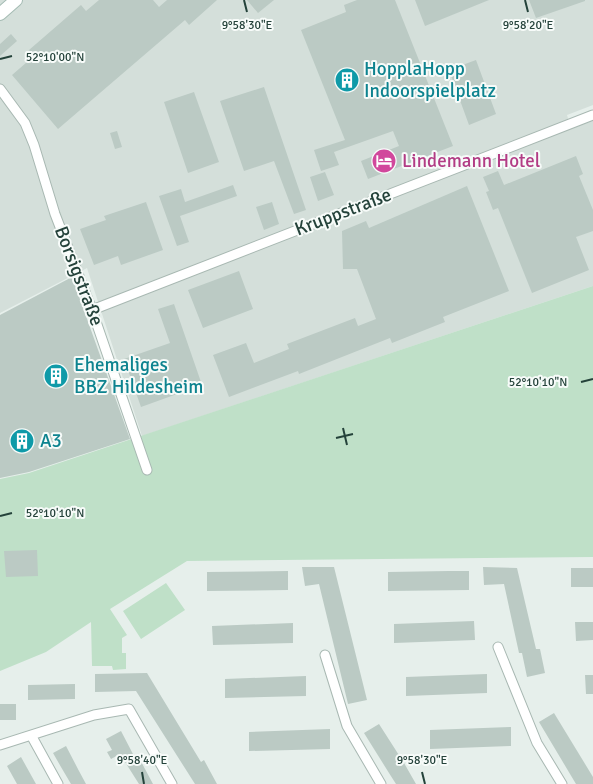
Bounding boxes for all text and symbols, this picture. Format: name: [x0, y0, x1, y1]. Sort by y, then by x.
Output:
text: 9°58'30"E: [222, 18, 273, 33]
text: 9°58'20"E: [503, 18, 554, 33]
text: 52°10'00"N: [26, 50, 84, 65]
place label: HopplaHopp Indoorspielplatz: [364, 57, 496, 103]
building icon: HopplaHopp Indoorspielplatz: [334, 67, 360, 93]
hotel icon: Lindemann Hotel: [371, 148, 397, 174]
place label: Lindemann Hotel: [402, 149, 540, 173]
street label: Kruppstraße: [291, 183, 395, 241]
street label: Borsigstraße: [49, 223, 109, 329]
place label: Ehemaliges BBZ Hildesheim: [74, 353, 203, 399]
building icon: Ehemaliges BBZ Hildesheim: [43, 363, 69, 389]
text: 52°10'10"N: [509, 375, 567, 390]
building icon: A3: [9, 428, 35, 454]
place label: A3: [40, 429, 62, 453]
text: 52°10'10"N: [26, 506, 84, 521]
text: 9°58'40"E: [117, 753, 168, 768]
text: 9°58'30"E: [397, 753, 448, 768]

